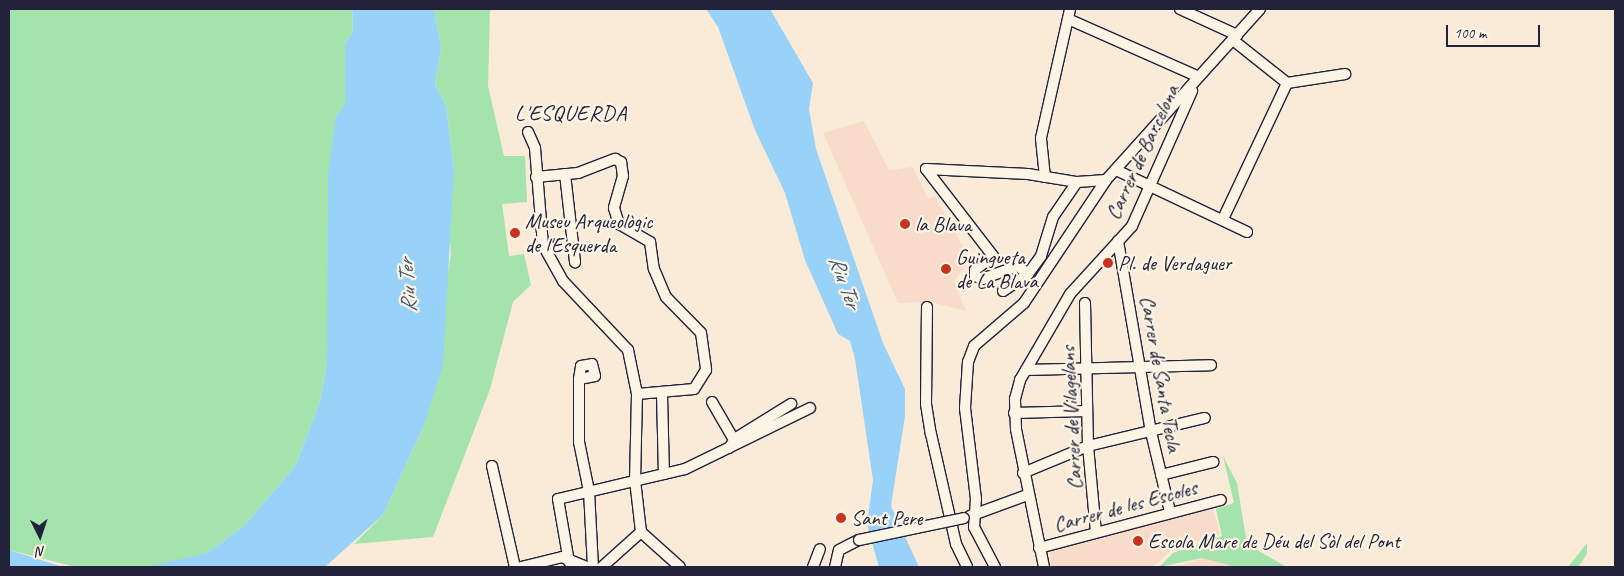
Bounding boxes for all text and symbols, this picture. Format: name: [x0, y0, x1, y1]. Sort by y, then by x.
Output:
scale bar: [1449, 15, 1543, 47]
text: 100 m: [1454, 24, 1486, 43]
street label: Carrer de Barcelona: [1100, 81, 1184, 223]
district label: L'ESQUERDA: [514, 101, 628, 127]
place label: Museu Arqueològic de l'Esquerda: [525, 208, 652, 258]
place label: la Blava: [915, 211, 972, 237]
marker: la Blava: [899, 218, 911, 230]
marker: Museu Arqueològic de l'Esquerda: [509, 227, 521, 239]
place label: Guingueta de La Blava: [956, 244, 1039, 294]
place label: Pl. de Verdaguer: [1118, 250, 1231, 276]
water label: Riu Ter: [823, 253, 865, 311]
marker: Pl. de Verdaguer: [1102, 257, 1114, 269]
water label: Riu Ter: [393, 259, 423, 313]
marker: Guingueta de La Blava: [940, 263, 952, 275]
street label: Carrer de Santa Tecla: [1135, 295, 1187, 453]
street label: Carrer de Vilagelans: [1055, 346, 1087, 490]
street label: Carrer de les Escoles: [1051, 475, 1199, 537]
place label: Sant Pere: [851, 505, 922, 531]
north arrow: [15, 511, 65, 561]
marker: Sant Pere: [835, 512, 847, 524]
place label: Escola Mare de Déu del Sòl del Pont: [1148, 528, 1400, 554]
marker: Escola Mare de Déu del Sòl del Pont: [1132, 535, 1144, 547]
text: N: [36, 543, 46, 560]

